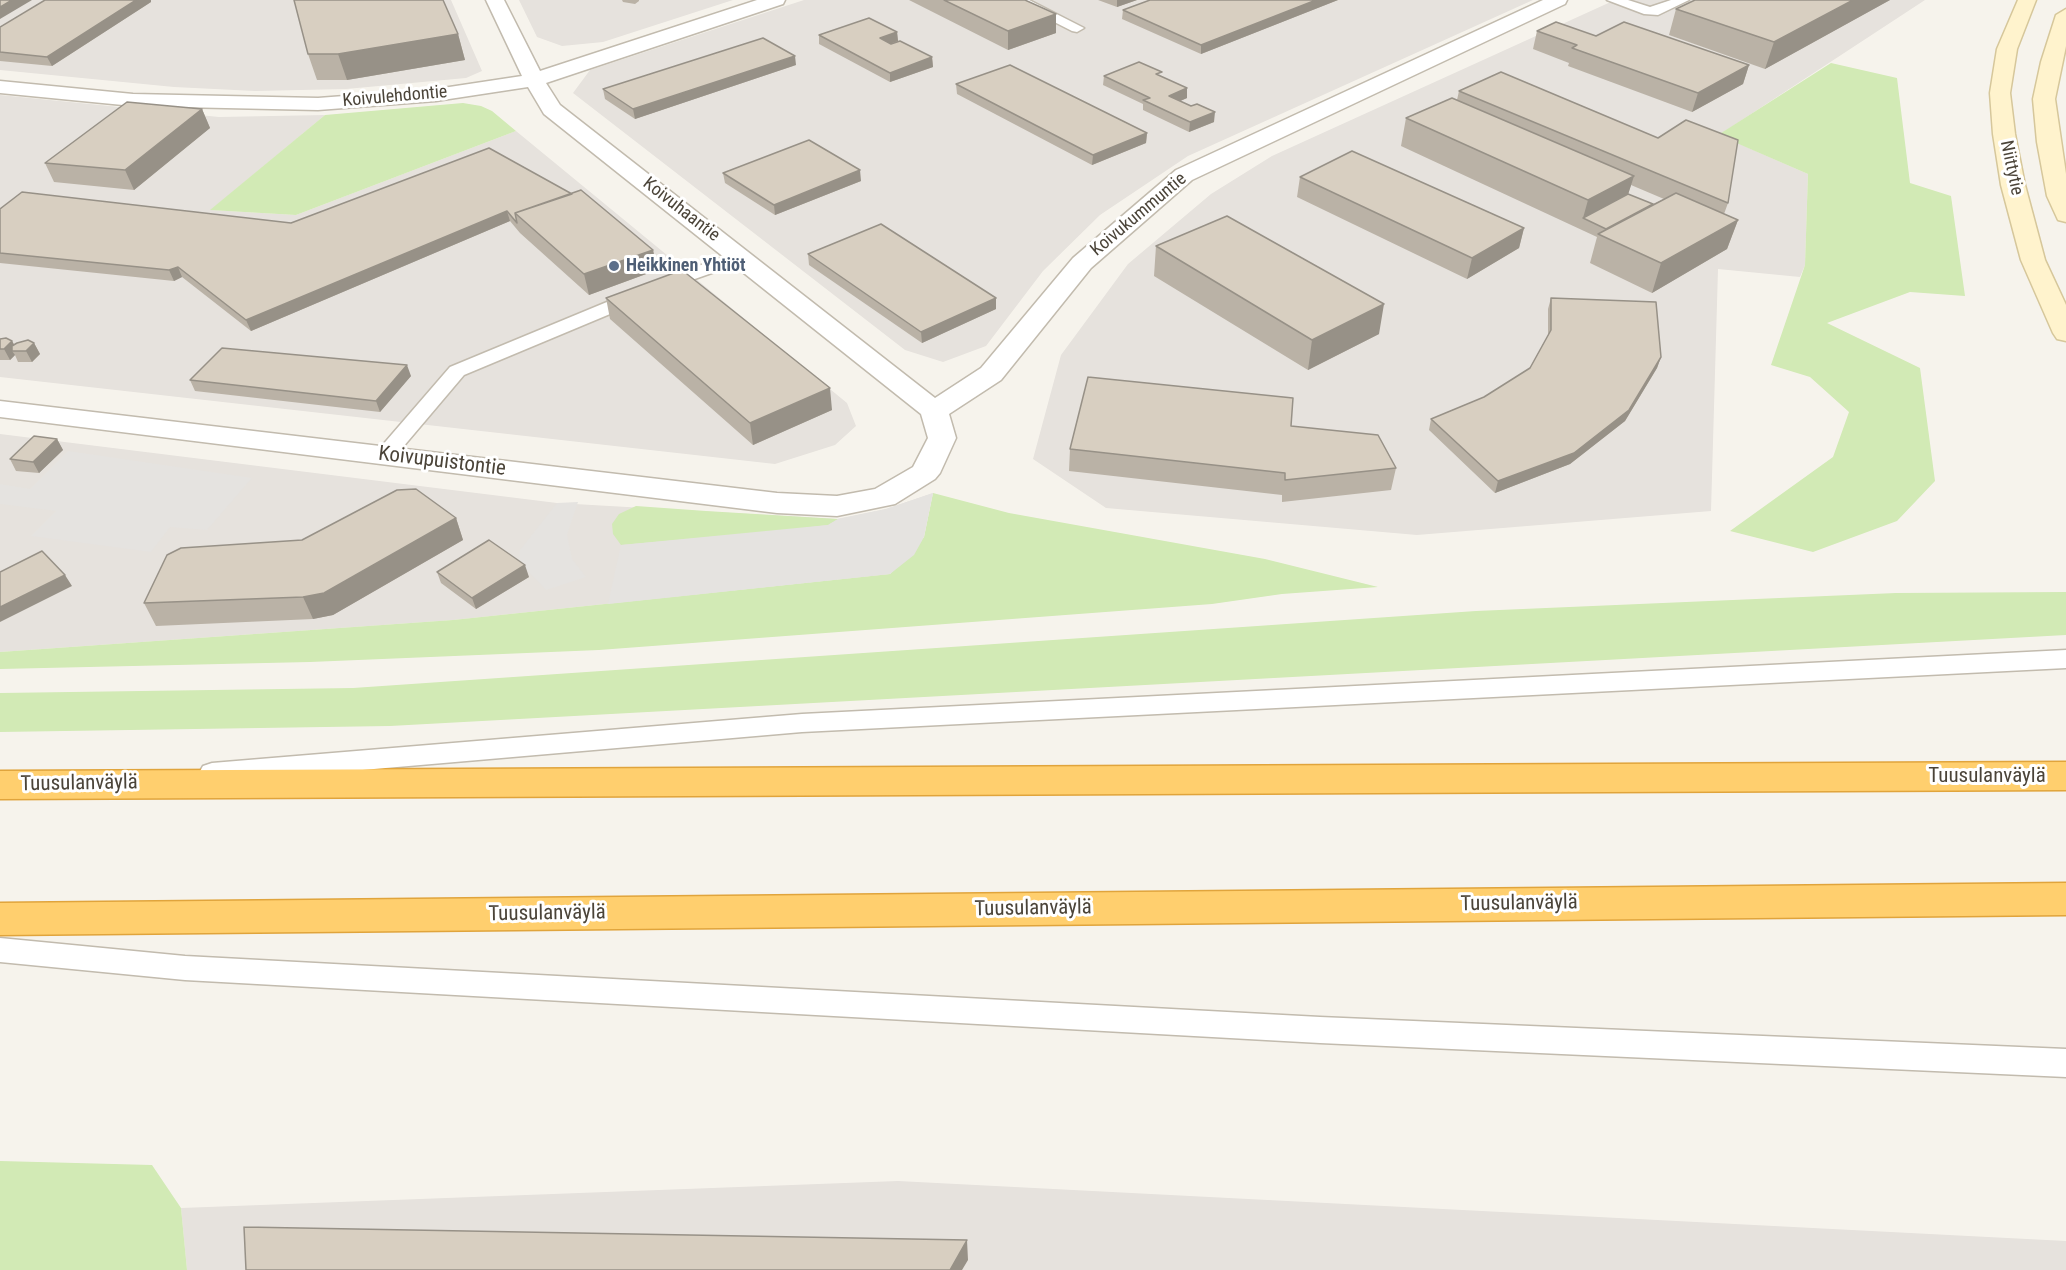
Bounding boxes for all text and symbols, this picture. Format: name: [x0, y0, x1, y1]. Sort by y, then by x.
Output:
street label: Koivulehdontie: [342, 82, 448, 112]
street label: Niittytie: [1995, 139, 2027, 197]
street label: Koivukummuntie: [1087, 169, 1191, 261]
street label: Koivuhaantie: [638, 173, 724, 247]
place label: Heikkinen Yhtiöt: [626, 255, 746, 277]
marker: Heikkinen Yhtiöt: [607, 259, 621, 273]
street label: Koivupuistontie: [377, 442, 507, 482]
street label: Tuusulanväylä: [1928, 764, 2046, 790]
street label: Tuusulanväylä: [20, 770, 138, 798]
street label: Tuusulanväylä: [1460, 890, 1578, 918]
street label: Tuusulanväylä: [974, 895, 1092, 923]
street label: Tuusulanväylä: [488, 900, 606, 928]

